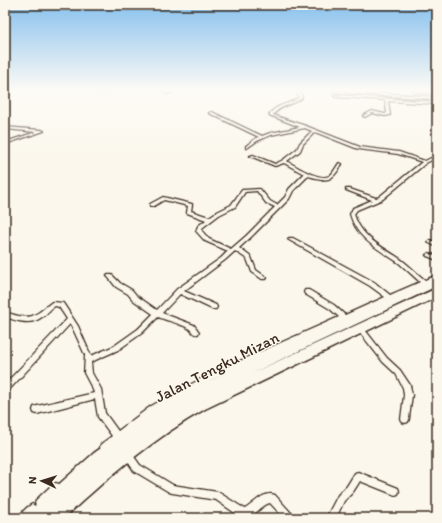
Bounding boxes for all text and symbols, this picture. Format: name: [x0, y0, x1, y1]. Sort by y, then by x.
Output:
street label: Jalan Tengku Mizan: [152, 328, 282, 406]
north arrow: [22, 461, 62, 501]
text: N: [26, 476, 39, 485]

